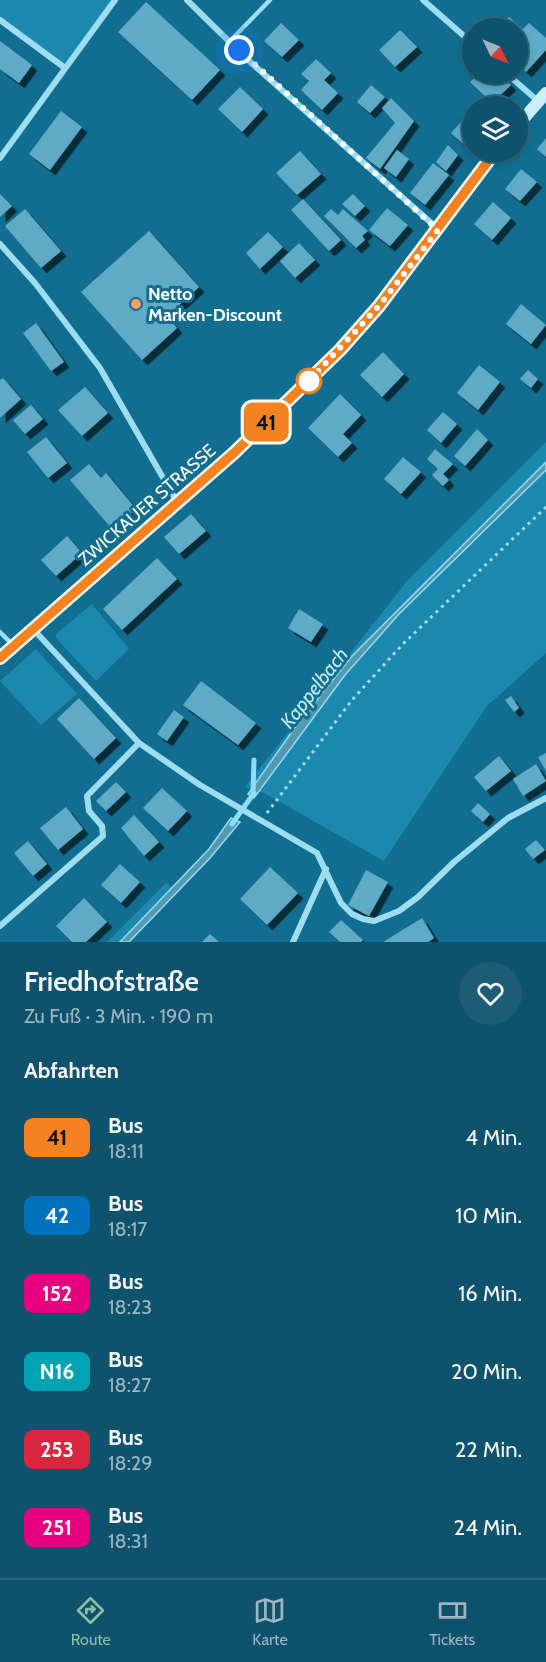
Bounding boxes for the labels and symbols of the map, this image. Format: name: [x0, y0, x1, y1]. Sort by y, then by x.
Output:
north arrow: [462, 18, 528, 84]
your location: [224, 35, 254, 65]
place label: Netto Marken-Discount: [148, 283, 282, 326]
marker: Netto Marken-Discount: [129, 297, 143, 311]
unlabelled marker: [296, 368, 322, 394]
line badge: 41: [239, 402, 293, 442]
street label: ZWICKAUER STRASSE: [74, 439, 220, 571]
water label: Kappelbach: [275, 643, 353, 733]

